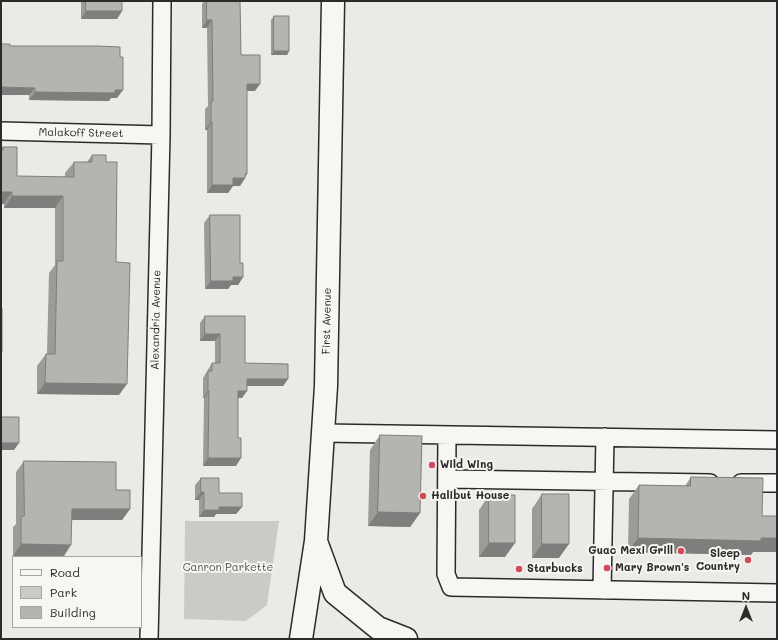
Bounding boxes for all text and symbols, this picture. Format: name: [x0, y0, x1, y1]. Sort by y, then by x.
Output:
street label: Malakoff Street: [39, 126, 123, 140]
street label: Alexandria Avenue: [149, 270, 163, 370]
street label: First Avenue: [320, 287, 334, 355]
place label: Wild Wing: [440, 458, 493, 472]
marker: Wild Wing: [427, 460, 437, 470]
place label: Halibut House: [431, 489, 509, 503]
marker: Halibut House: [418, 491, 428, 501]
place label: Guac Mexi Grill: [588, 544, 673, 558]
marker: Guac Mexi Grill: [676, 546, 686, 556]
place label: Sleep Country: [696, 547, 740, 573]
marker: Sleep Country: [743, 555, 753, 565]
legend: [12, 556, 142, 628]
park label: Canron Parkette: [183, 561, 273, 575]
place label: Mary Brown's: [615, 561, 689, 575]
place label: Starbucks: [527, 562, 583, 576]
marker: Mary Brown's: [602, 563, 612, 573]
text: Road: [50, 564, 80, 580]
marker: Starbucks: [514, 564, 524, 574]
text: Park: [50, 584, 77, 600]
north arrow: [726, 588, 766, 628]
text: N: [742, 588, 750, 603]
text: Building: [50, 604, 96, 620]

